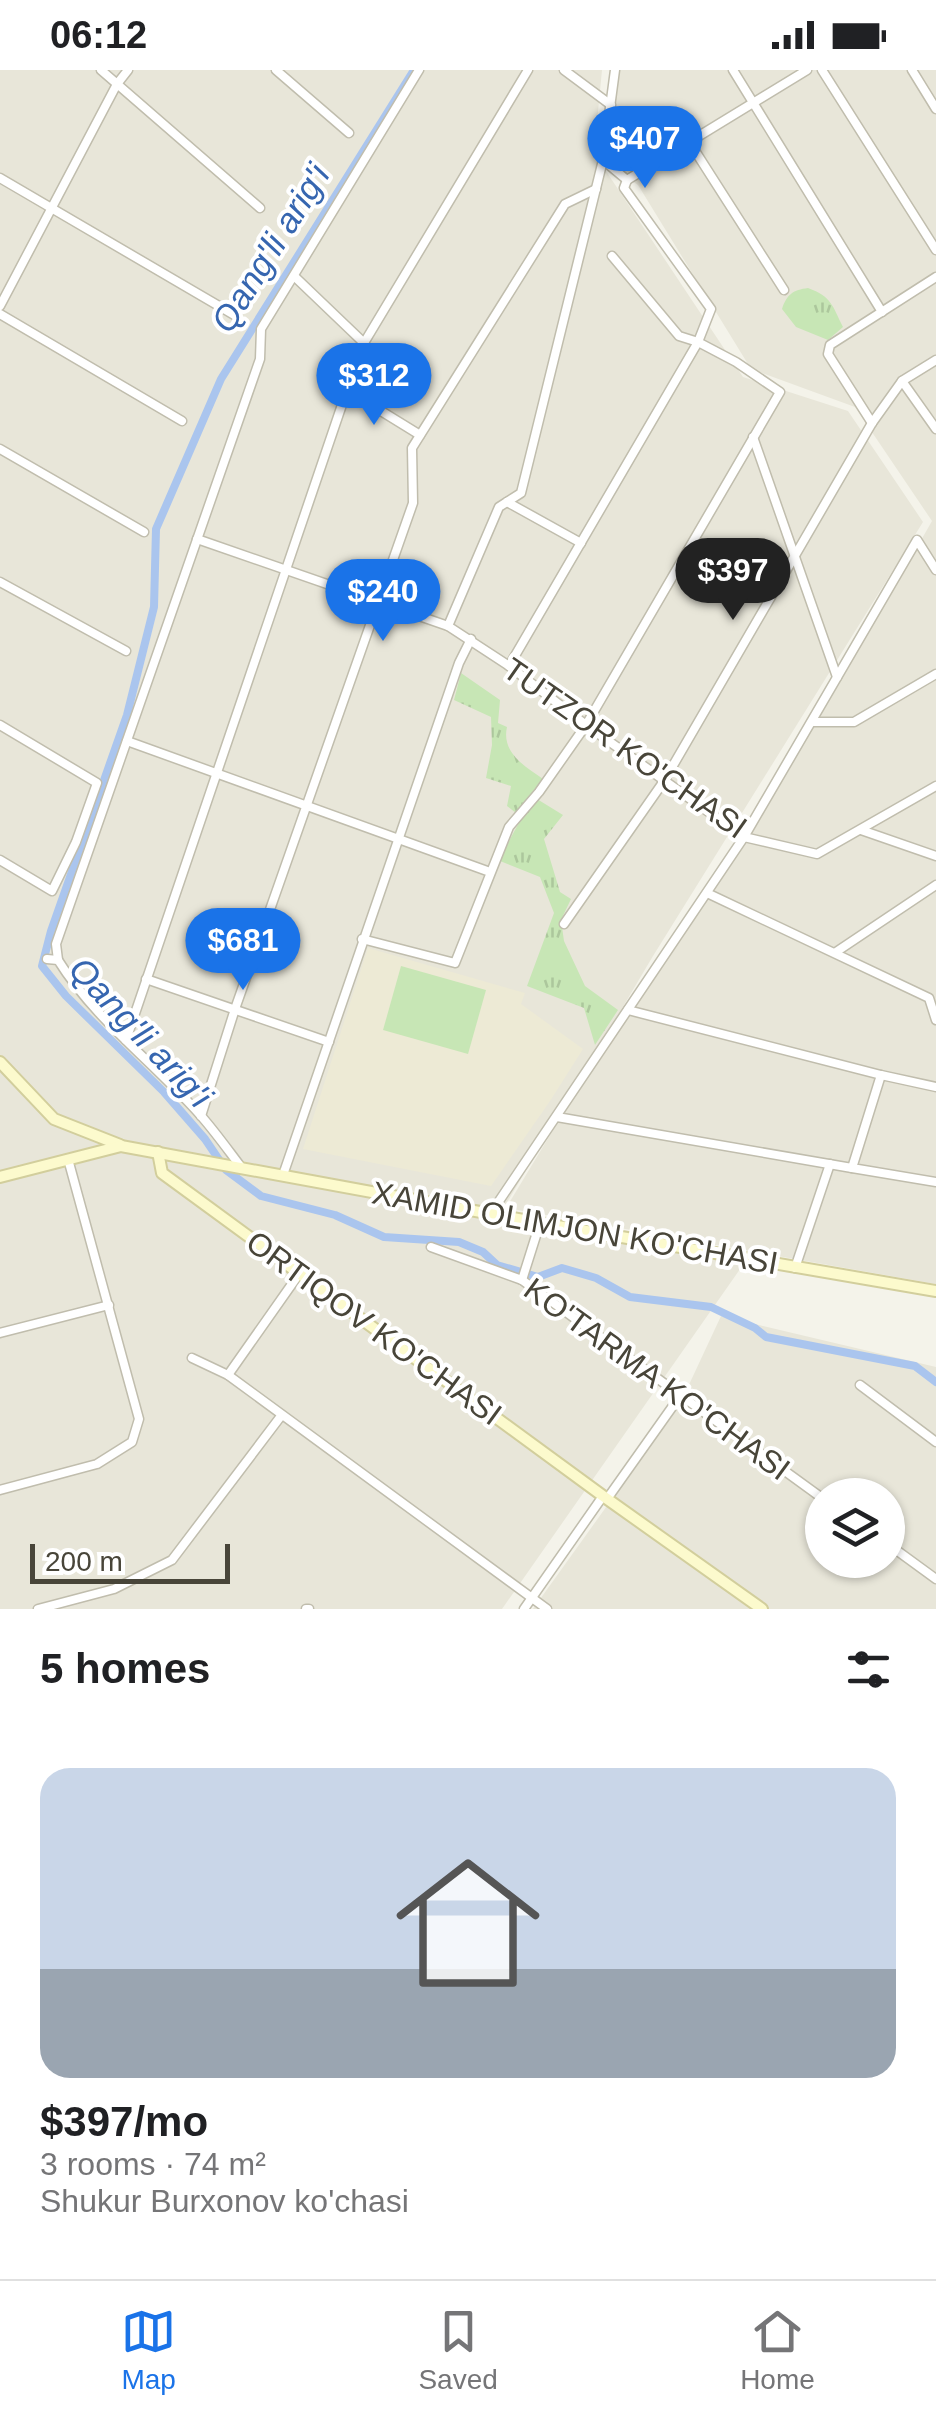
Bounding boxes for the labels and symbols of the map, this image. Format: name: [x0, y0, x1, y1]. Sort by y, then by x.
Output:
pin: $407: [586, 106, 704, 191]
water label: Qang'li arig'i: [203, 156, 338, 339]
pin: $312: [315, 343, 433, 428]
pin: $397: [674, 538, 792, 623]
pin: $240: [324, 559, 442, 644]
street label: TUTZOR KO'CHASI: [496, 650, 754, 846]
pin: $681: [184, 908, 302, 993]
water label: Qang'li arig'i: [62, 949, 221, 1116]
street label: XAMID OLIMJON KO'CHASI: [369, 1175, 781, 1281]
street label: ORTIQOV KO'CHASI: [240, 1224, 508, 1432]
street label: KO'TARMA KO'CHASI: [517, 1271, 797, 1487]
scale bar: [30, 1539, 230, 1584]

